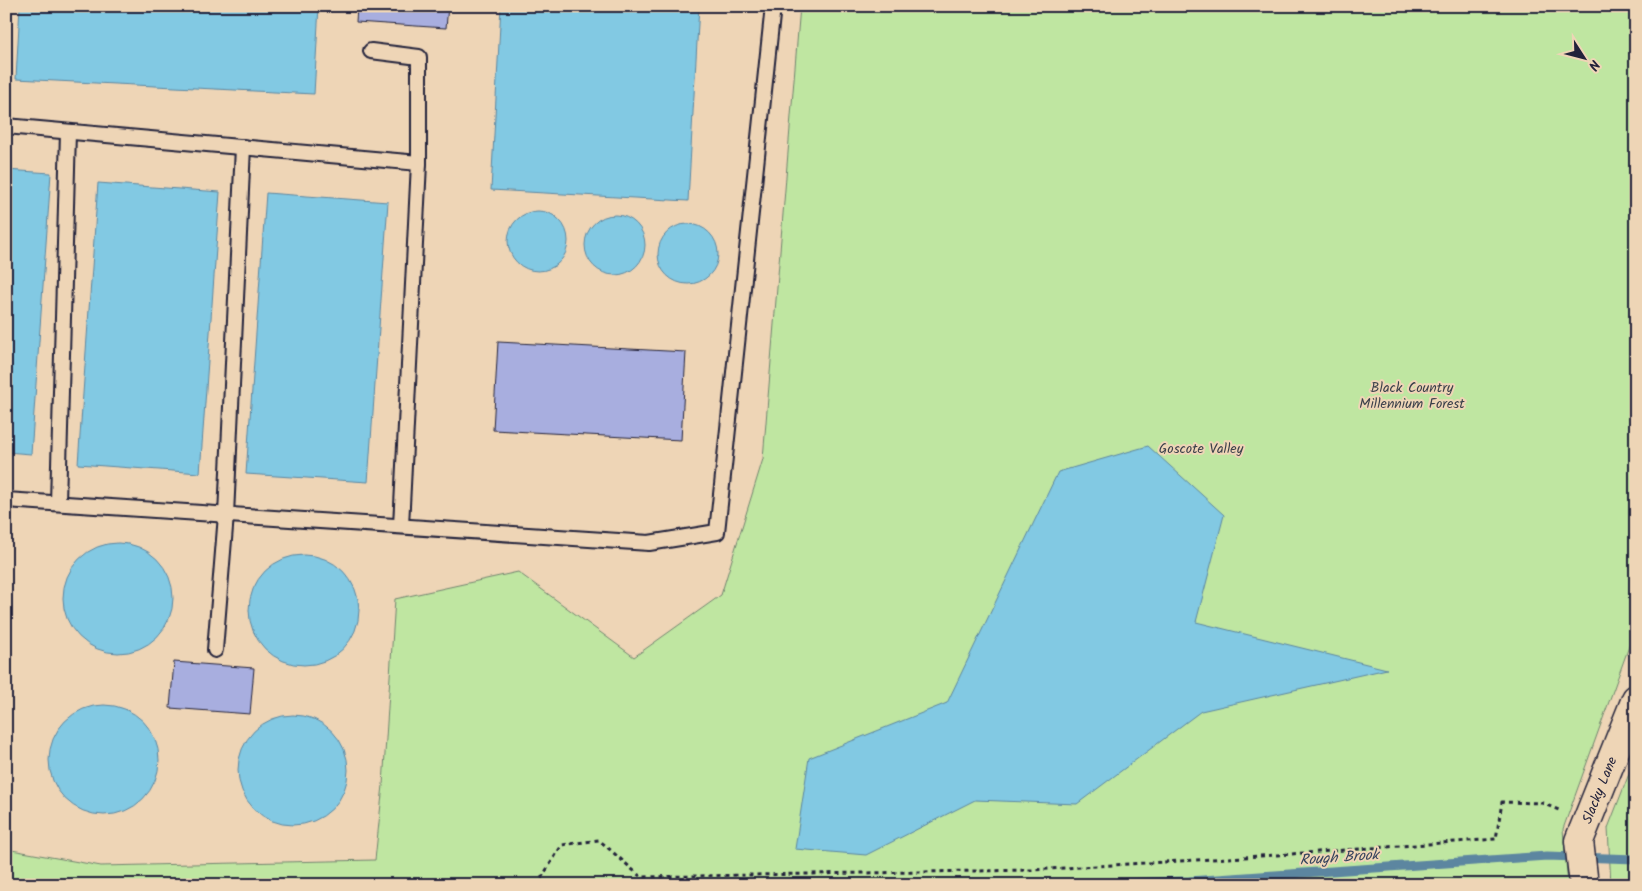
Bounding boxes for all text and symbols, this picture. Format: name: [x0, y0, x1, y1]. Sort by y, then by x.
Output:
north arrow: [1560, 32, 1610, 82]
text: N: [1582, 55, 1605, 75]
park label: Black Country Millennium Forest: [1359, 377, 1465, 415]
park label: Goscote Valley: [1159, 438, 1244, 460]
street label: Slacky Lane: [1577, 753, 1624, 827]
water label: Rough Brook: [1299, 843, 1381, 873]

